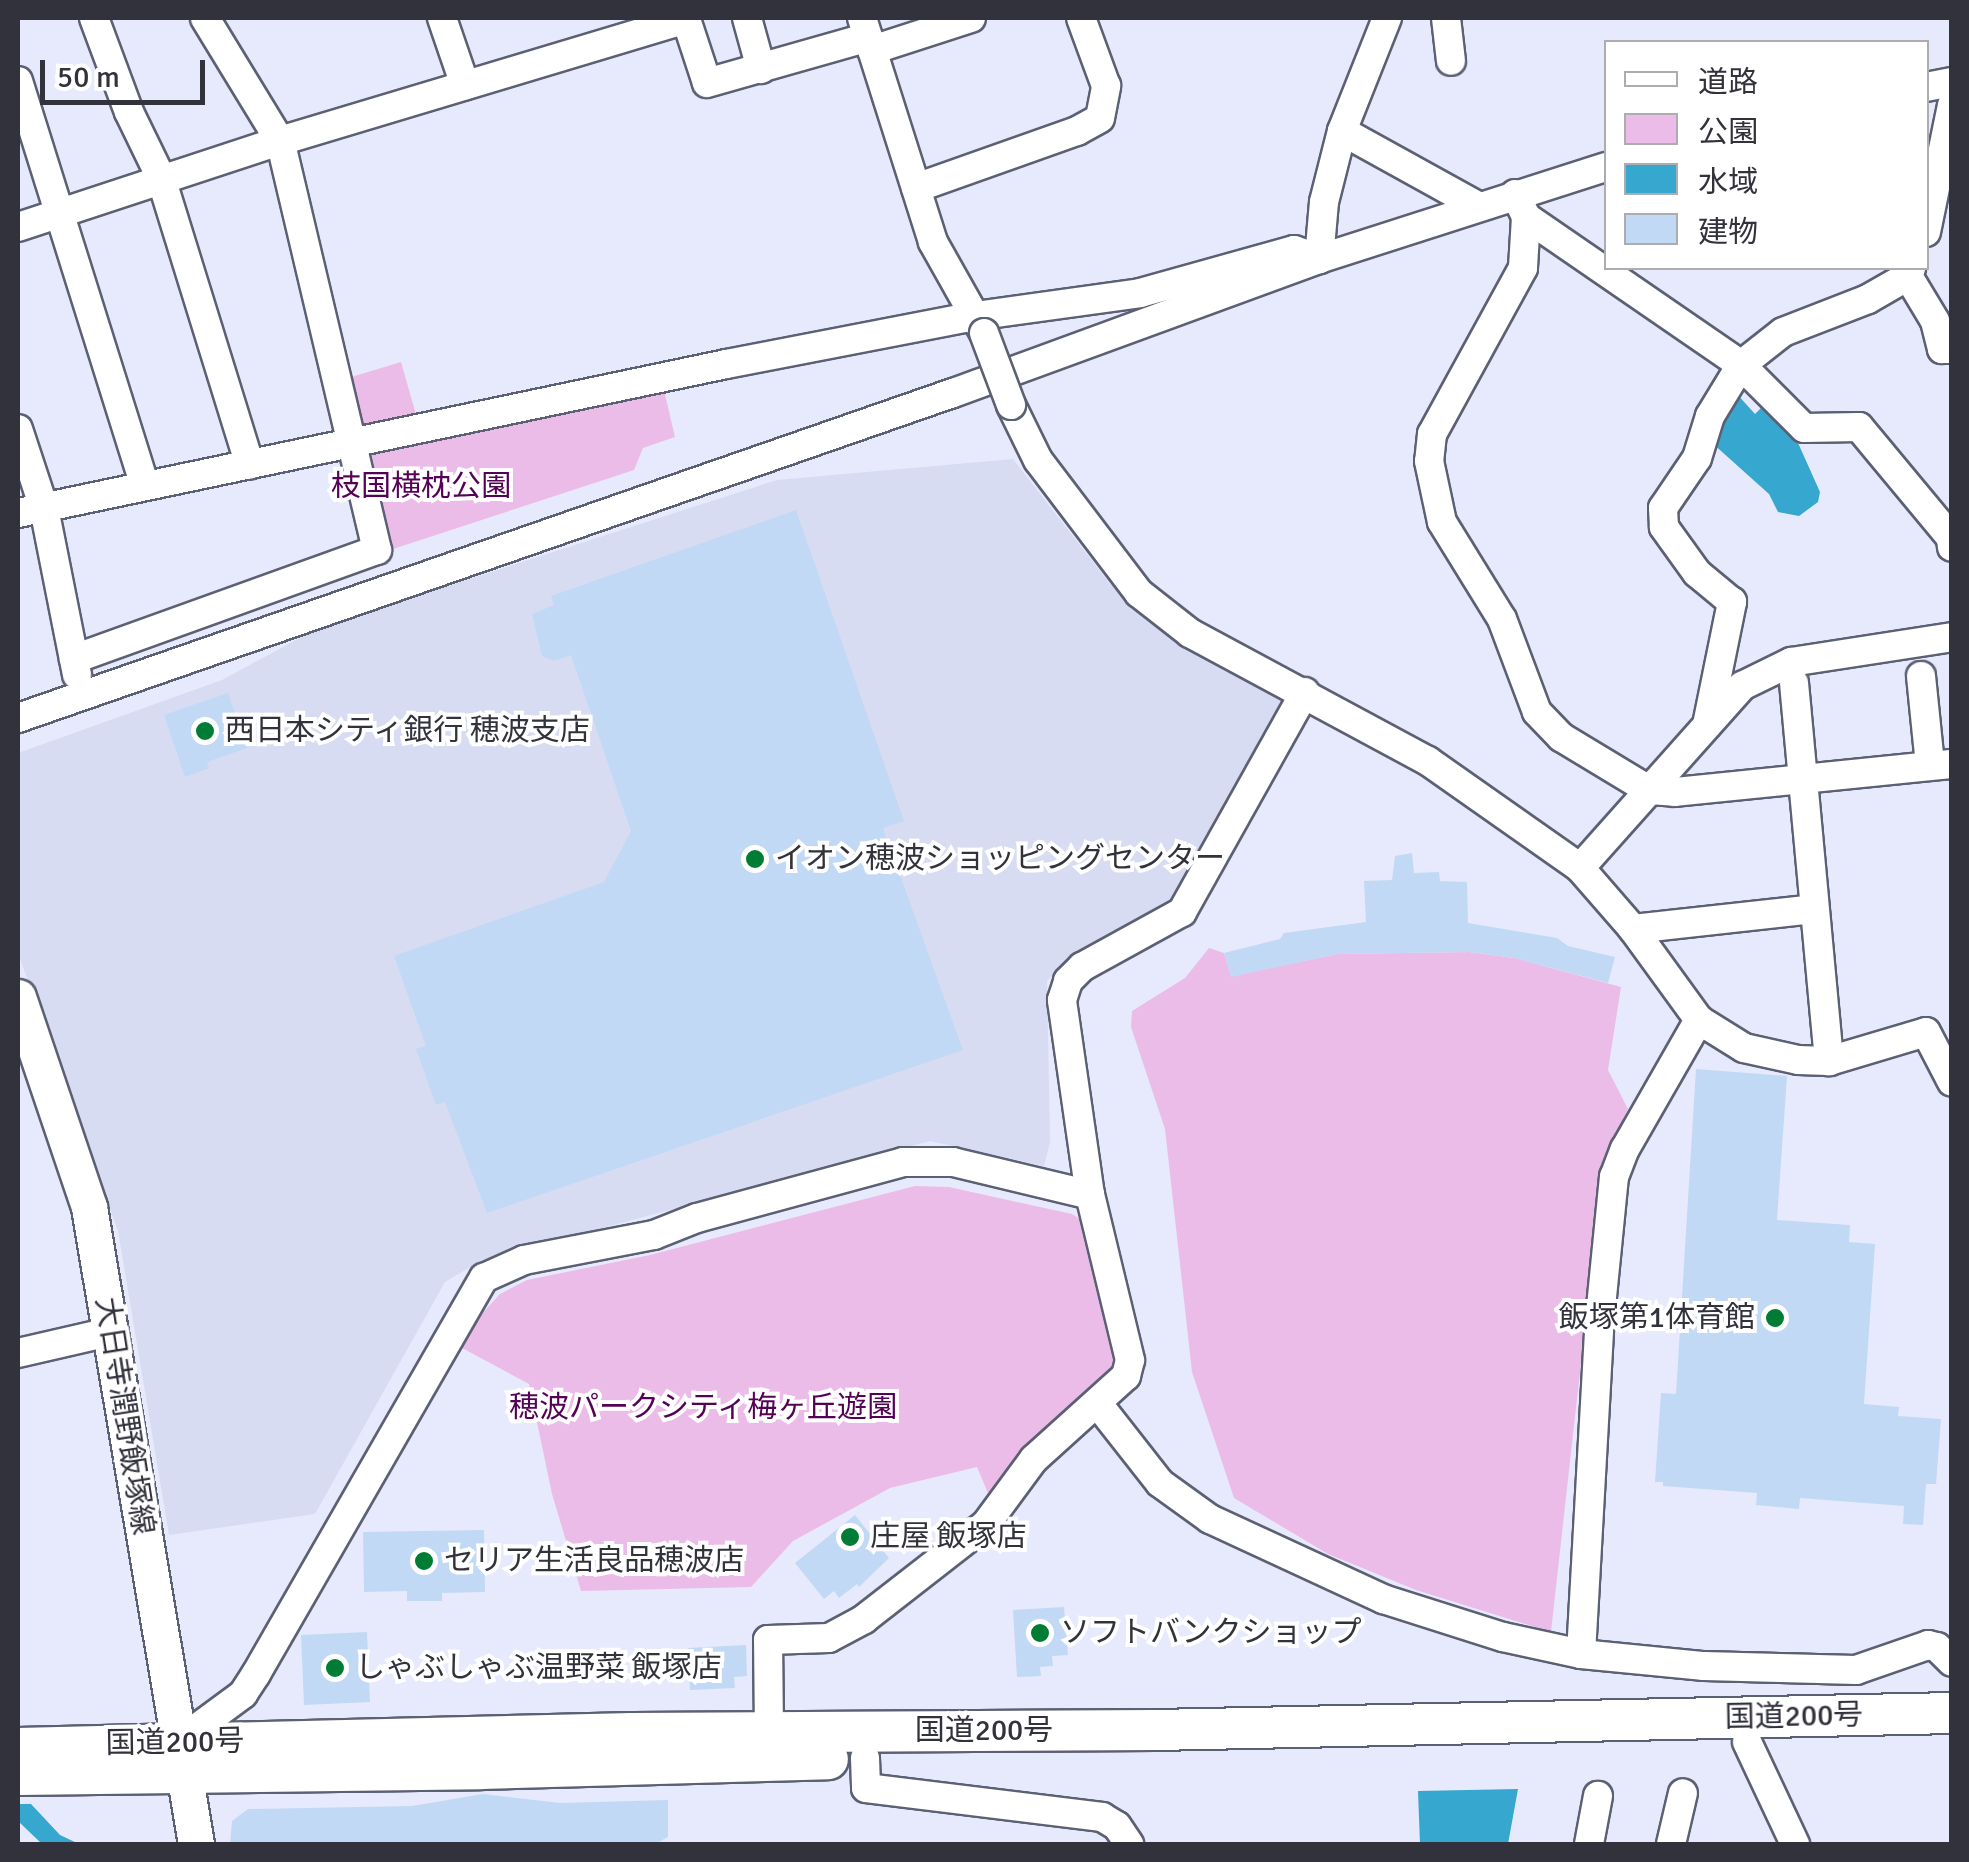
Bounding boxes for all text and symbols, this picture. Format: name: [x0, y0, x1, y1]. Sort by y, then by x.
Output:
scale bar: [45, 40, 210, 102]
legend: [1604, 40, 1929, 270]
text: 50 m: [57, 59, 120, 96]
text: 道路: [1698, 64, 1758, 101]
text: 公園: [1698, 114, 1758, 151]
text: 水域: [1698, 164, 1758, 201]
text: 建物: [1698, 214, 1758, 251]
park label: 枝国横枕公園: [331, 469, 511, 505]
place label: 西日本シティ銀行 穂波支店: [225, 713, 592, 749]
marker: 西日本シティ銀行 穂波支店: [194, 720, 216, 742]
place label: イオン穂波ショッピングセンター: [775, 841, 1225, 877]
marker: イオン穂波ショッピングセンター: [744, 848, 766, 870]
street label: 大日寺潤野飯塚線: [87, 1295, 161, 1537]
place label: 飯塚第1体育館: [1559, 1300, 1755, 1336]
marker: 飯塚第1体育館: [1764, 1307, 1786, 1329]
park label: 穂波パークシティ梅ヶ丘遊園: [508, 1390, 898, 1426]
place label: 庄屋 飯塚店: [870, 1519, 1027, 1555]
marker: 庄屋 飯塚店: [839, 1526, 861, 1548]
place label: セリア生活良品穂波店: [444, 1543, 744, 1579]
marker: セリア生活良品穂波店: [413, 1550, 435, 1572]
place label: ソフトバンクショップ: [1060, 1615, 1360, 1651]
marker: ソフトバンクショップ: [1029, 1622, 1051, 1644]
place label: しゃぶしゃぶ温野菜 飯塚店: [355, 1650, 722, 1686]
marker: しゃぶしゃぶ温野菜 飯塚店: [324, 1657, 346, 1679]
street label: 国道200号: [1724, 1698, 1864, 1736]
street label: 国道200号: [915, 1713, 1053, 1749]
street label: 国道200号: [105, 1724, 245, 1762]

